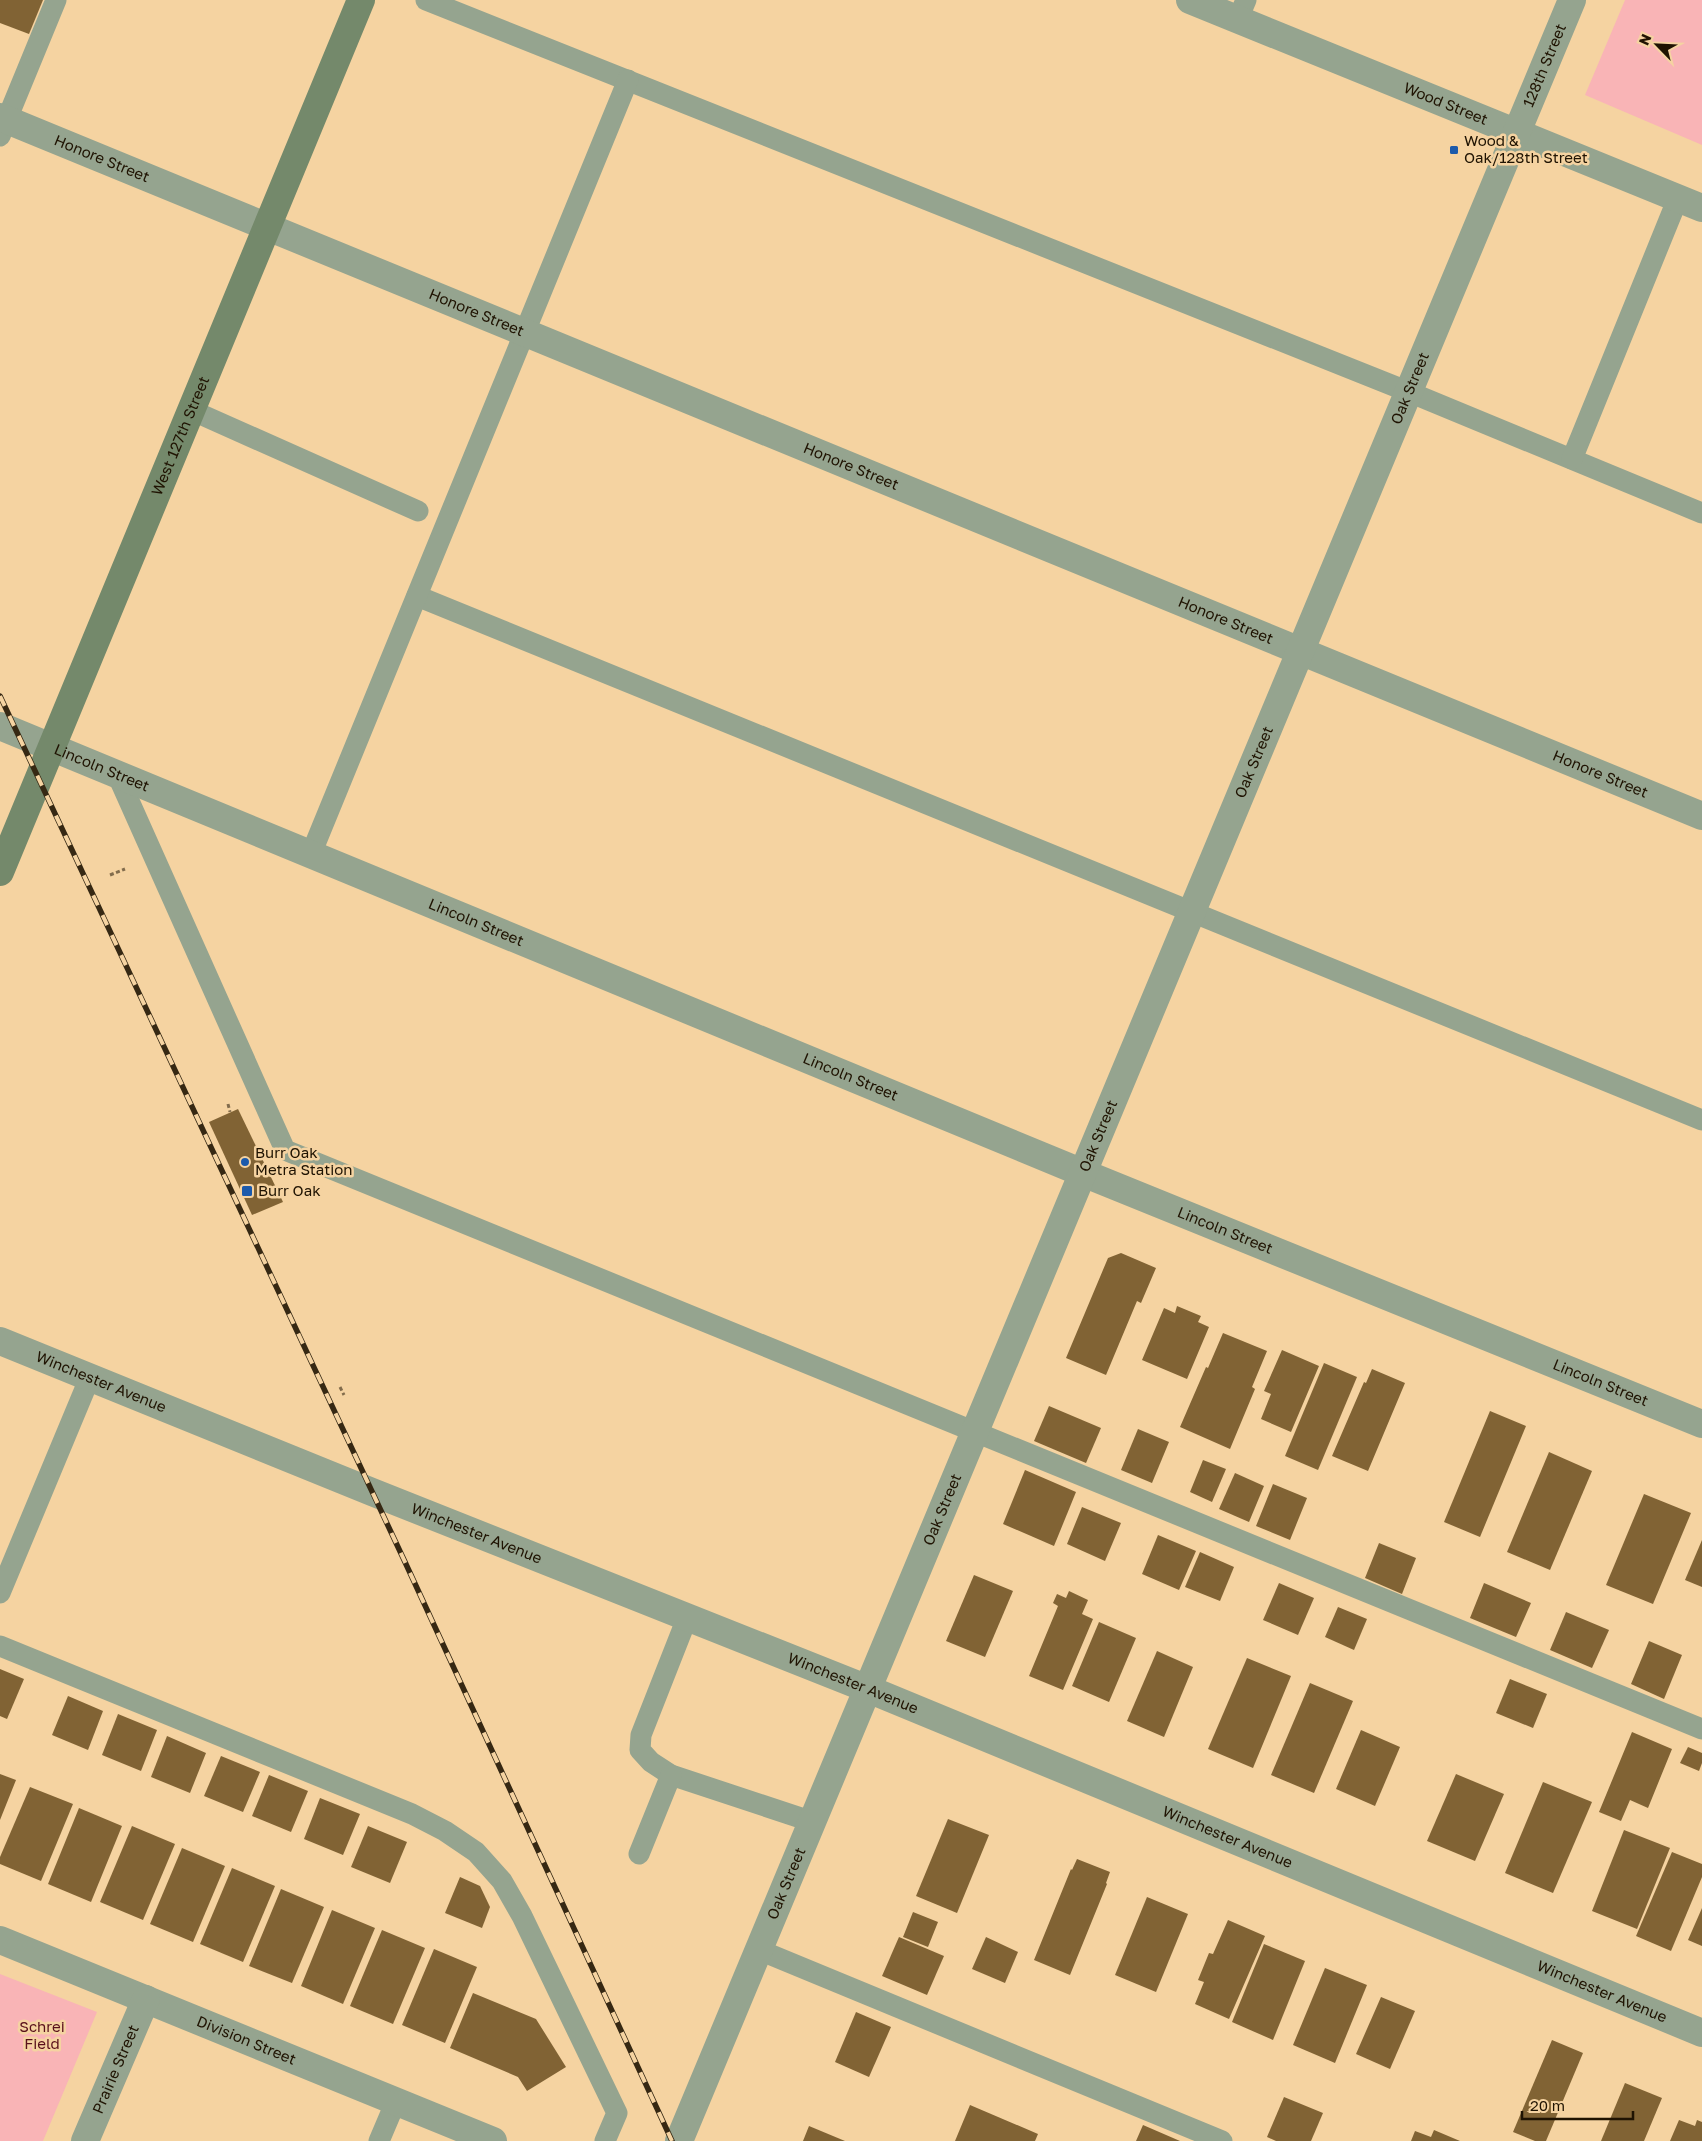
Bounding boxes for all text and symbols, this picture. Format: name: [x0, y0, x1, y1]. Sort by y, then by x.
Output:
north arrow: [1632, 20, 1682, 70]
street label: 128th Street: [1518, 21, 1569, 109]
text: N: [1635, 31, 1655, 48]
street label: Wood Street: [1401, 78, 1491, 128]
street label: Honore Street: [52, 130, 152, 185]
place label: Wood & Oak/128th Street: [1464, 131, 1588, 166]
marker: Wood & Oak/128th Street: [1448, 144, 1460, 156]
street label: Honore Street: [426, 284, 527, 339]
street label: Oak Street: [1386, 349, 1432, 427]
street label: West 127th Street: [147, 373, 212, 498]
street label: Honore Street: [801, 438, 902, 493]
street label: Honore Street: [1176, 592, 1276, 647]
street label: Oak Street: [1230, 723, 1276, 800]
street label: Lincoln Street: [52, 739, 152, 795]
street label: Honore Street: [1550, 746, 1651, 801]
street label: Lincoln Street: [426, 894, 527, 949]
street label: Lincoln Street: [801, 1048, 901, 1104]
street label: Oak Street: [1074, 1097, 1120, 1174]
place label: Burr Oak Metra Station: [255, 1143, 352, 1178]
marker: Burr Oak Metra Station: [239, 1156, 251, 1168]
place label: Burr Oak: [258, 1181, 321, 1199]
marker: Burr Oak: [240, 1184, 254, 1198]
street label: Lincoln Street: [1175, 1202, 1276, 1257]
street label: Winchester Avenue: [34, 1347, 169, 1416]
street label: Lincoln Street: [1551, 1355, 1651, 1409]
street label: Oak Street: [918, 1471, 964, 1548]
street label: Winchester Avenue: [409, 1499, 545, 1567]
street label: Winchester Avenue: [785, 1648, 921, 1717]
street label: Winchester Avenue: [1160, 1802, 1296, 1871]
street label: Oak Street: [762, 1844, 808, 1922]
street label: Winchester Avenue: [1535, 1956, 1670, 2026]
street label: Division Street: [194, 2011, 299, 2068]
park label: Schrei Field: [19, 2017, 65, 2052]
street label: Prairie Street: [88, 2022, 142, 2116]
scale bar: [1522, 2088, 1633, 2120]
text: 20 m: [1530, 2096, 1565, 2114]

